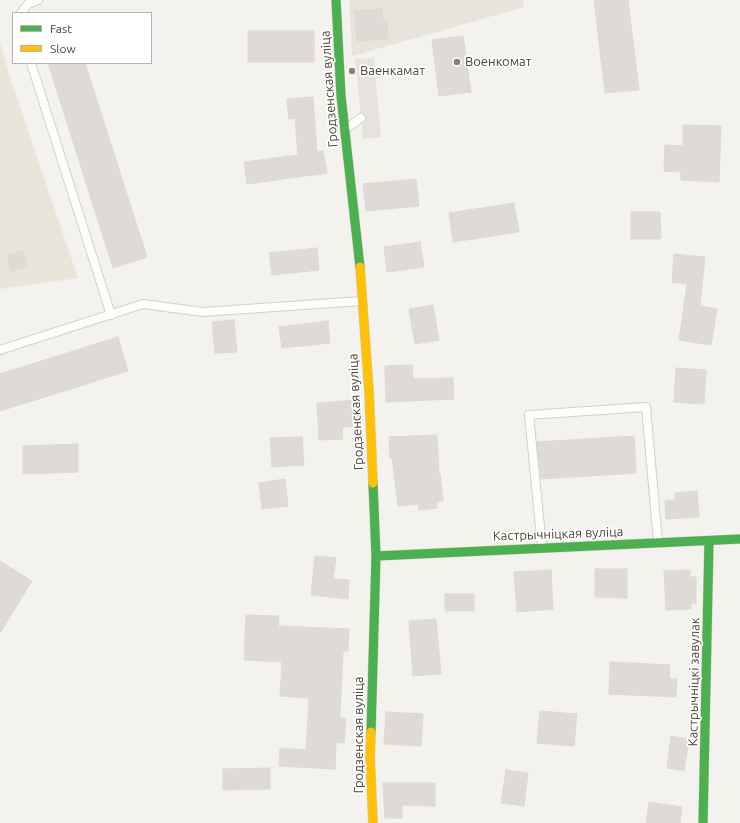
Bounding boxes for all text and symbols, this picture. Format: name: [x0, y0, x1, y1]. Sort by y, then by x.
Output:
legend: [12, 12, 152, 64]
text: Fast: [50, 22, 72, 35]
street label: Гродзенская вуліца: [317, 30, 341, 148]
text: Slow: [50, 42, 76, 55]
place label: Военкомат: [465, 54, 532, 70]
marker: Военкомат: [452, 57, 462, 67]
place label: Ваенкамат: [360, 63, 425, 79]
marker: Ваенкамат: [347, 66, 357, 76]
street label: Гродзенская вуліца: [345, 353, 367, 471]
street label: Кастрычніцкая вуліца: [493, 524, 623, 544]
street label: Кастрычніцкі завулак: [685, 617, 703, 747]
street label: Гродзенская вуліца: [351, 677, 367, 793]

